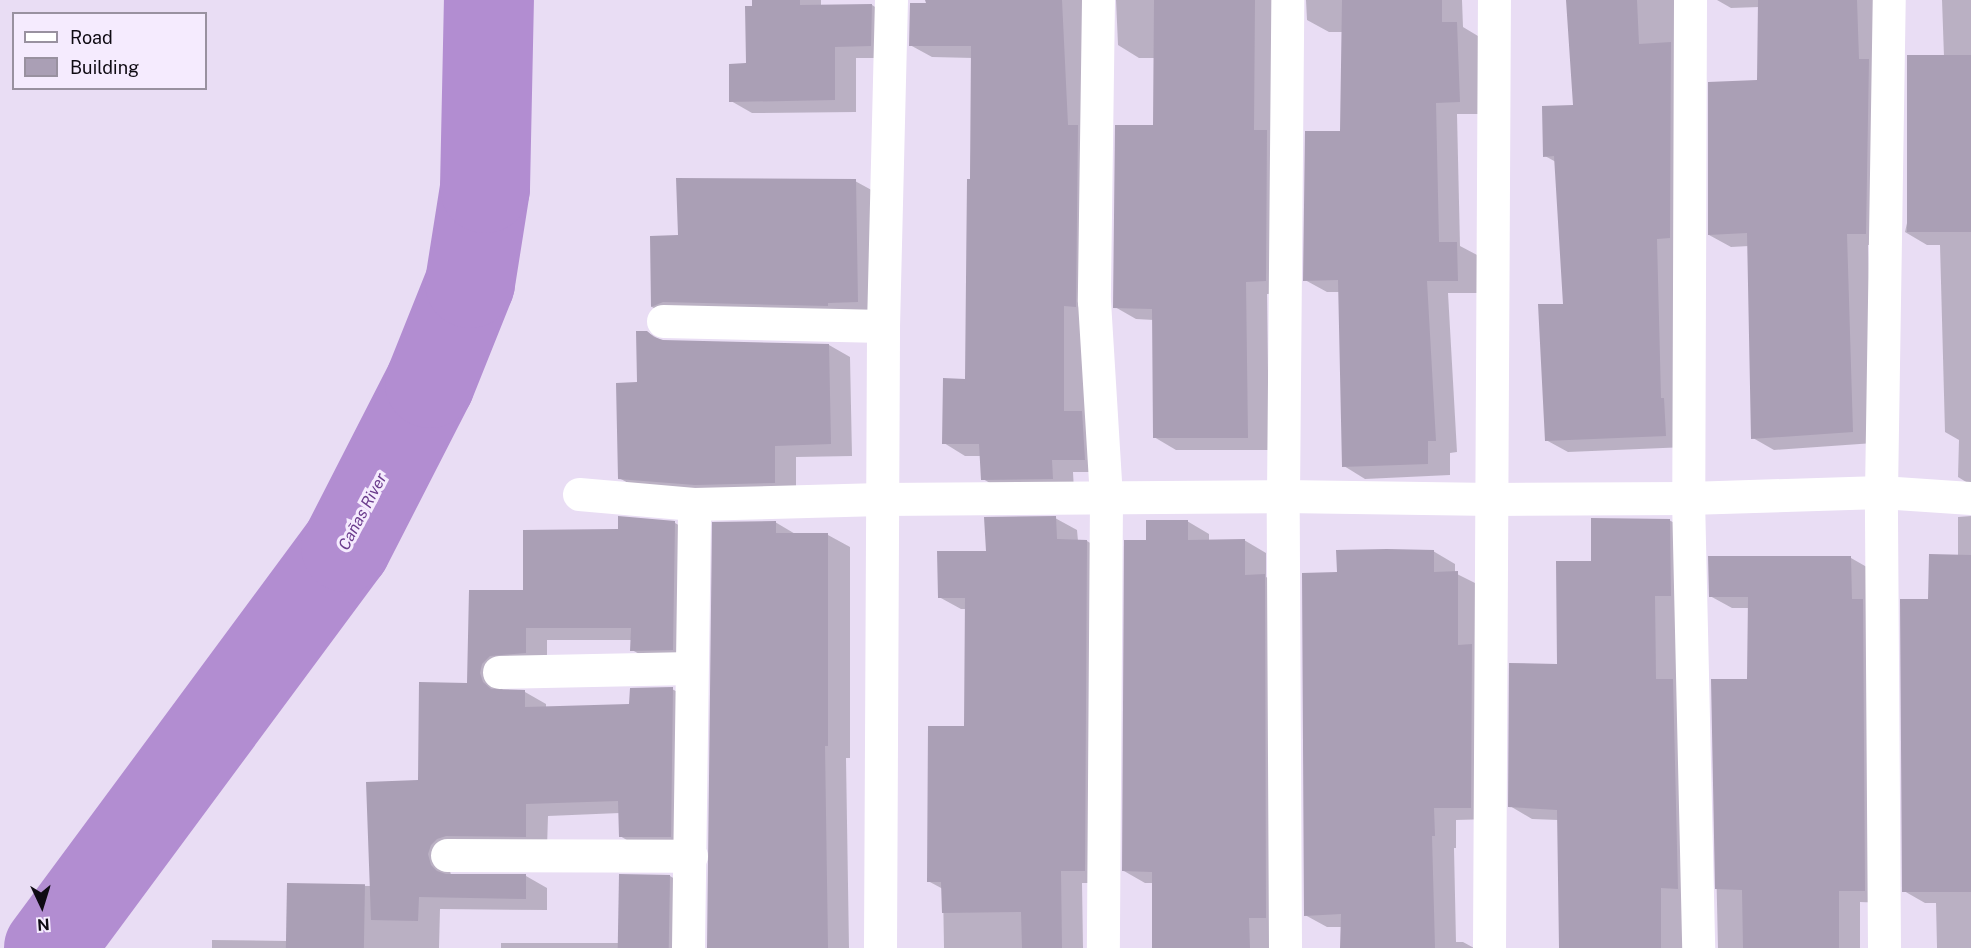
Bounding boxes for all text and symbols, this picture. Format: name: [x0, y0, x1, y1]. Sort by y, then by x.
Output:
legend: [12, 12, 207, 90]
text: Road: [70, 27, 113, 48]
text: Building: [70, 57, 139, 78]
water label: Cañas River: [335, 470, 391, 554]
north arrow: [12, 876, 72, 936]
text: N: [36, 915, 50, 934]

